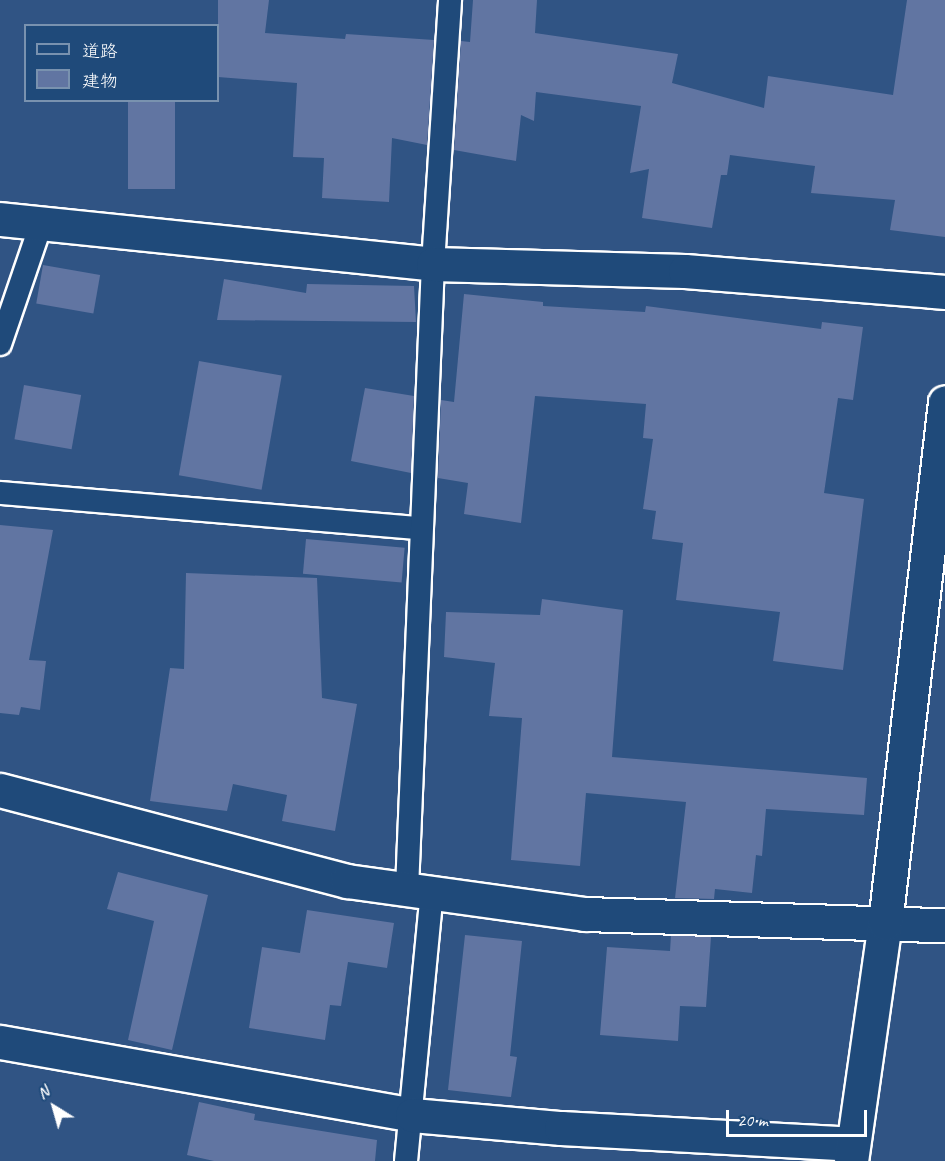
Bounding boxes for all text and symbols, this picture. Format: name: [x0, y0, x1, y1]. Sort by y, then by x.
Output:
legend: [24, 24, 219, 102]
text: 道路: [82, 40, 118, 62]
text: 建物: [82, 70, 118, 92]
north arrow: [24, 1077, 84, 1137]
text: N: [33, 1082, 53, 1104]
scale bar: [729, 1098, 870, 1136]
text: 20 m: [737, 1109, 768, 1131]

